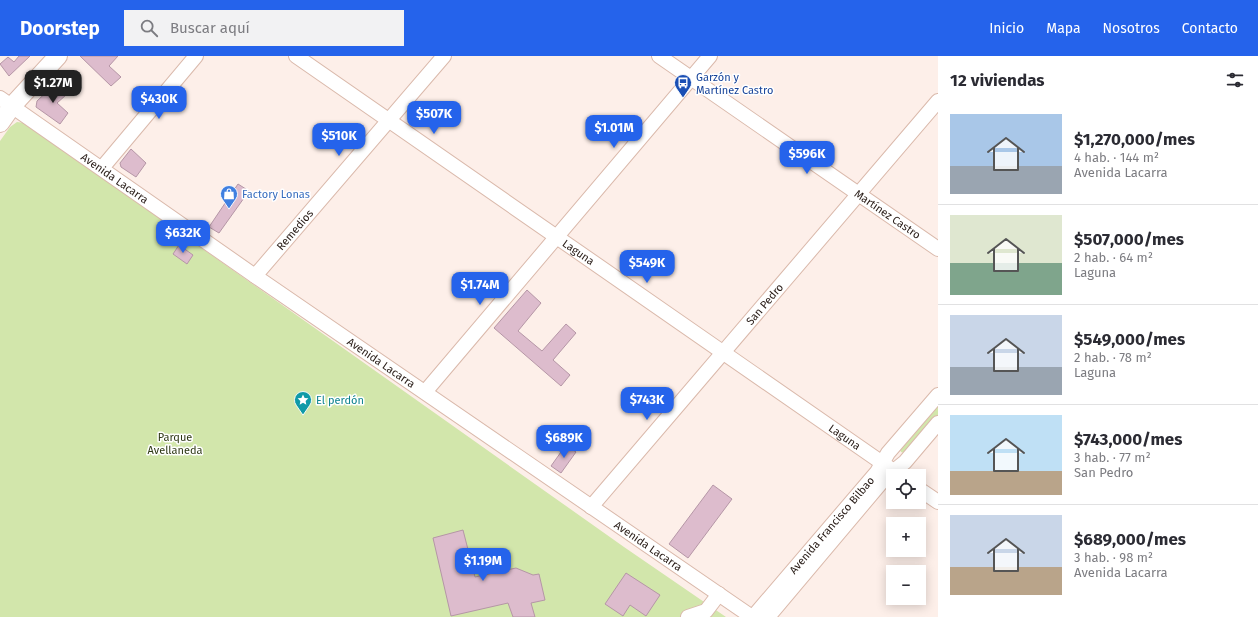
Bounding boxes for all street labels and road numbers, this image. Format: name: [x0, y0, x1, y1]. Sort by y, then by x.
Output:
street label: Avenida Lacarra: [78, 151, 151, 207]
street label: Martínez Castro: [852, 187, 923, 242]
street label: Remedios: [274, 207, 316, 253]
street label: Laguna: [560, 237, 597, 268]
street label: San Pedro: [744, 281, 786, 328]
street label: Avenida Lacarra: [345, 335, 417, 391]
street label: Laguna: [826, 422, 863, 453]
street label: Avenida Francisco Bilbao: [787, 474, 877, 577]
street label: Avenida Lacarra: [612, 518, 684, 574]

